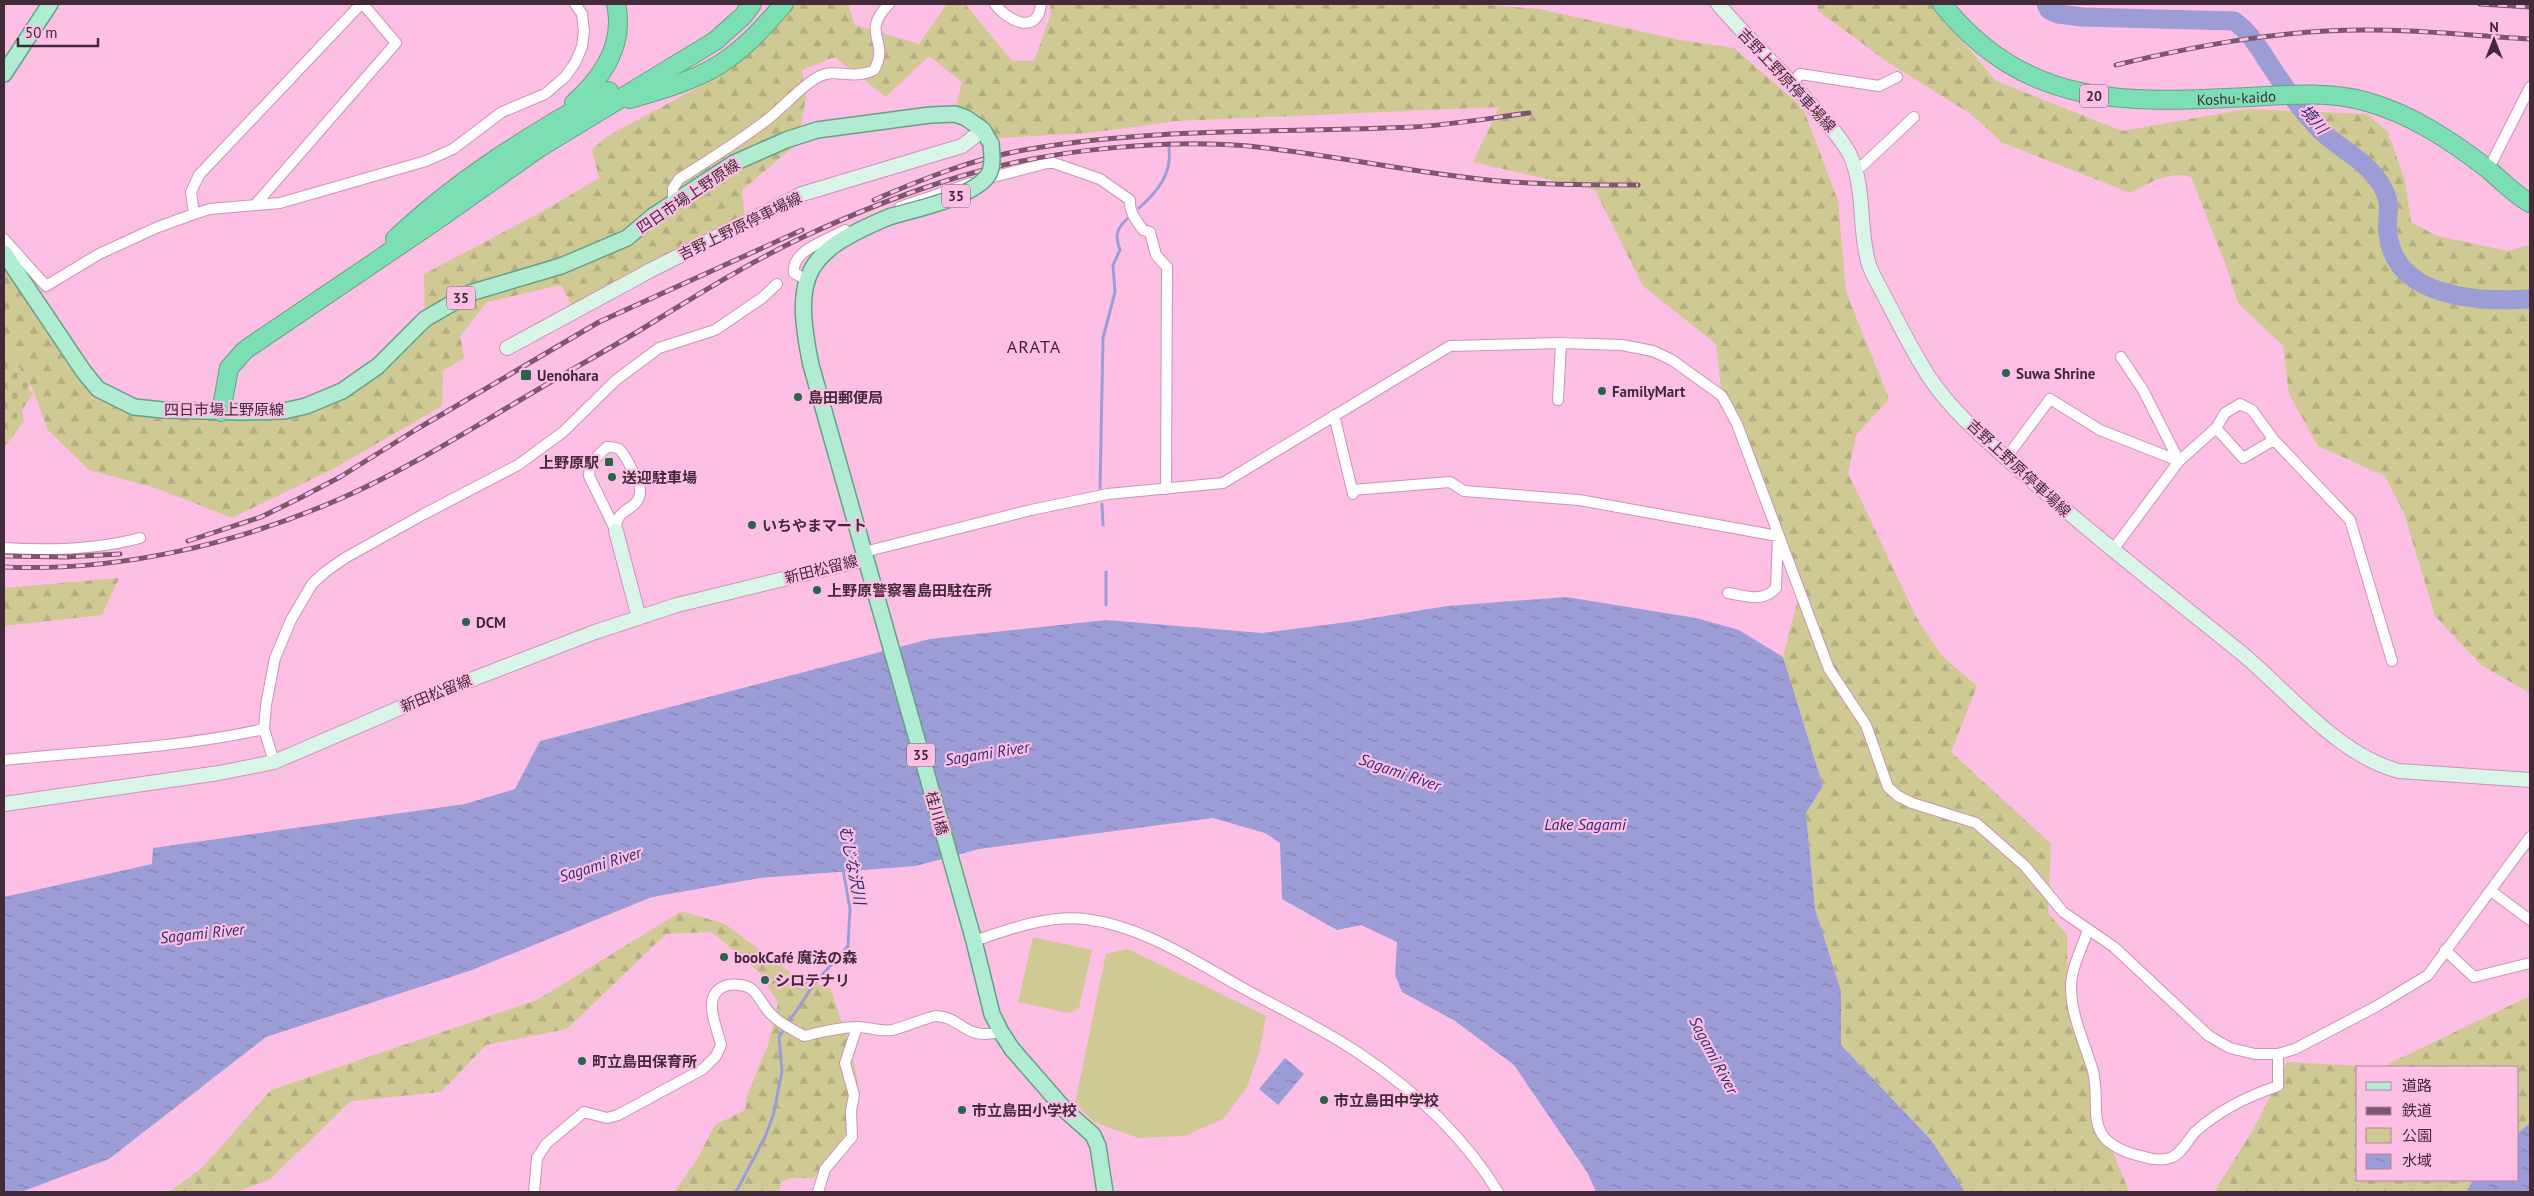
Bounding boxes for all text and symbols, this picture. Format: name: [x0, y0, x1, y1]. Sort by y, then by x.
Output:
scale bar: [18, 15, 98, 47]
north arrow: [2469, 15, 2519, 65]
text: N: [2489, 18, 2499, 36]
text: 50 m: [25, 23, 58, 42]
street label: 吉野上野原停車場線: [1734, 24, 1840, 136]
road number: 20: [2080, 84, 2108, 108]
street label: Koshu-kaido: [2196, 86, 2277, 109]
water label: 境川: [2296, 100, 2333, 139]
street label: 四日市場上野原線: [633, 155, 743, 237]
road number: 35: [942, 185, 970, 208]
street label: 吉野上野原停車場線: [675, 188, 805, 264]
road number: 35: [447, 286, 475, 310]
district label: ARATA: [1007, 335, 1061, 358]
place label: Suwa Shrine: [2016, 364, 2096, 383]
place label: Uenohara: [537, 366, 599, 385]
marker: Suwa Shrine: [2000, 367, 2012, 379]
marker: Uenohara: [519, 368, 533, 382]
place label: FamilyMart: [1612, 382, 1686, 401]
marker: FamilyMart: [1596, 385, 1608, 397]
place label: 島田郵便局: [808, 388, 883, 407]
marker: 島田郵便局: [792, 391, 804, 403]
street label: 四日市場上野原線: [164, 400, 284, 419]
street label: 吉野上野原停車場線: [1963, 415, 2075, 521]
place label: 上野原駅: [539, 453, 599, 472]
marker: 上野原駅: [603, 456, 615, 468]
place label: 送迎駐車場: [622, 468, 697, 487]
marker: 送迎駐車場: [606, 471, 618, 483]
place label: いちやまマート: [762, 516, 867, 535]
marker: いちやまマート: [746, 519, 758, 531]
street label: 新田松留線: [782, 551, 860, 587]
place label: 上野原警察署島田駐在所: [827, 581, 992, 600]
marker: 上野原警察署島田駐在所: [811, 584, 823, 596]
place label: DCM: [476, 613, 506, 632]
marker: DCM: [460, 616, 472, 628]
street label: 新田松留線: [398, 670, 474, 716]
water label: Sagami River: [944, 736, 1032, 770]
road number: 35: [907, 744, 935, 766]
water label: Sagami River: [1357, 749, 1445, 796]
street label: 桂川橋: [922, 789, 952, 837]
water label: Lake Sagami: [1544, 814, 1627, 834]
water label: むじな沢川: [836, 824, 871, 908]
water label: Sagami River: [557, 842, 645, 886]
water label: Sagami River: [159, 918, 247, 947]
place label: bookCafé 魔法の森: [734, 948, 857, 967]
marker: bookCafé 魔法の森: [718, 951, 730, 963]
place label: シロテナリ: [775, 971, 850, 990]
marker: シロテナリ: [759, 974, 771, 986]
water label: Sagami River: [1685, 1013, 1744, 1099]
place label: 町立島田保育所: [592, 1052, 697, 1071]
marker: 町立島田保育所: [576, 1055, 588, 1067]
legend: [2356, 1066, 2519, 1181]
text: 道路: [2402, 1076, 2432, 1095]
place label: 市立島田中学校: [1334, 1091, 1439, 1110]
marker: 市立島田中学校: [1318, 1094, 1330, 1106]
place label: 市立島田小学校: [972, 1101, 1077, 1120]
text: 鉄道: [2402, 1101, 2432, 1120]
marker: 市立島田小学校: [956, 1104, 968, 1116]
text: 公園: [2402, 1126, 2432, 1145]
text: 水域: [2402, 1151, 2432, 1170]

